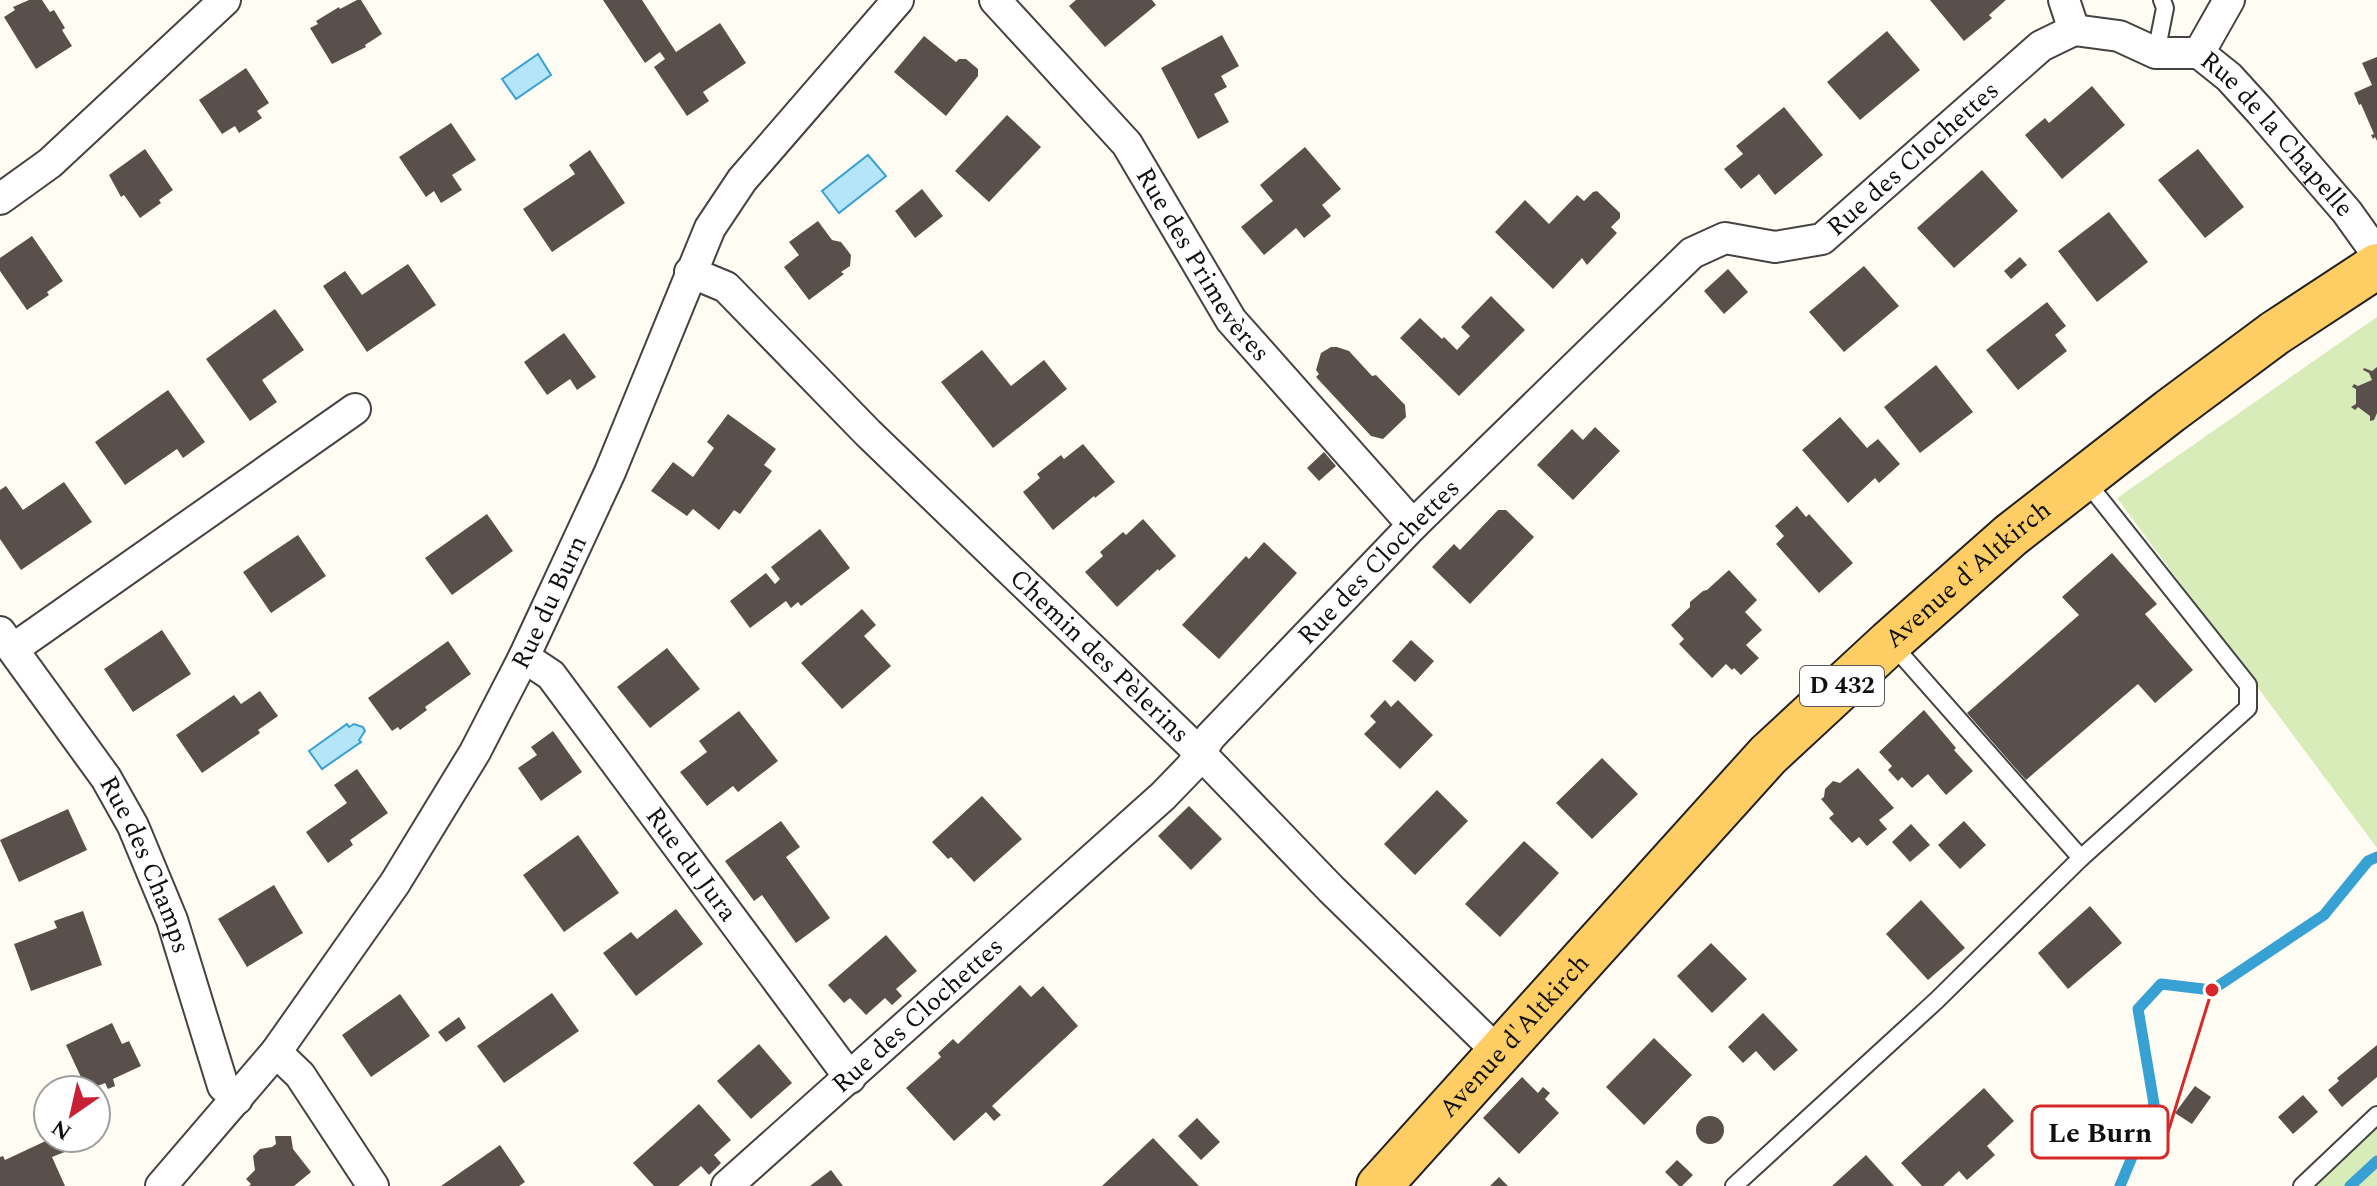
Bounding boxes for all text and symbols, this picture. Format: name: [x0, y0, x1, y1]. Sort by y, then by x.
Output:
street label: Rue de la Chapelle: [2191, 41, 2363, 226]
street label: Rue des Clochettes: [1818, 71, 2008, 246]
street label: Rue des Primevères: [1125, 160, 1280, 371]
street label: Rue des Clochettes: [1288, 469, 1469, 654]
street label: Avenue d'Altkirch: [1875, 491, 2060, 658]
street label: Rue du Burn: [501, 529, 598, 676]
street label: Chemin des Pèlerins: [1000, 559, 1199, 753]
road number: D 432: [1800, 666, 1884, 706]
street label: Rue des Champs: [89, 768, 201, 958]
street label: Rue du Jura: [635, 798, 748, 930]
street label: Rue des Clochettes: [823, 927, 1013, 1103]
street label: Avenue d'Altkirch: [1429, 945, 1599, 1127]
north arrow: [32, 1074, 112, 1154]
callout: Le Burn: [2032, 1106, 2168, 1158]
text: N: [45, 1111, 78, 1148]
text: Le Burn: [2048, 1112, 2152, 1155]

